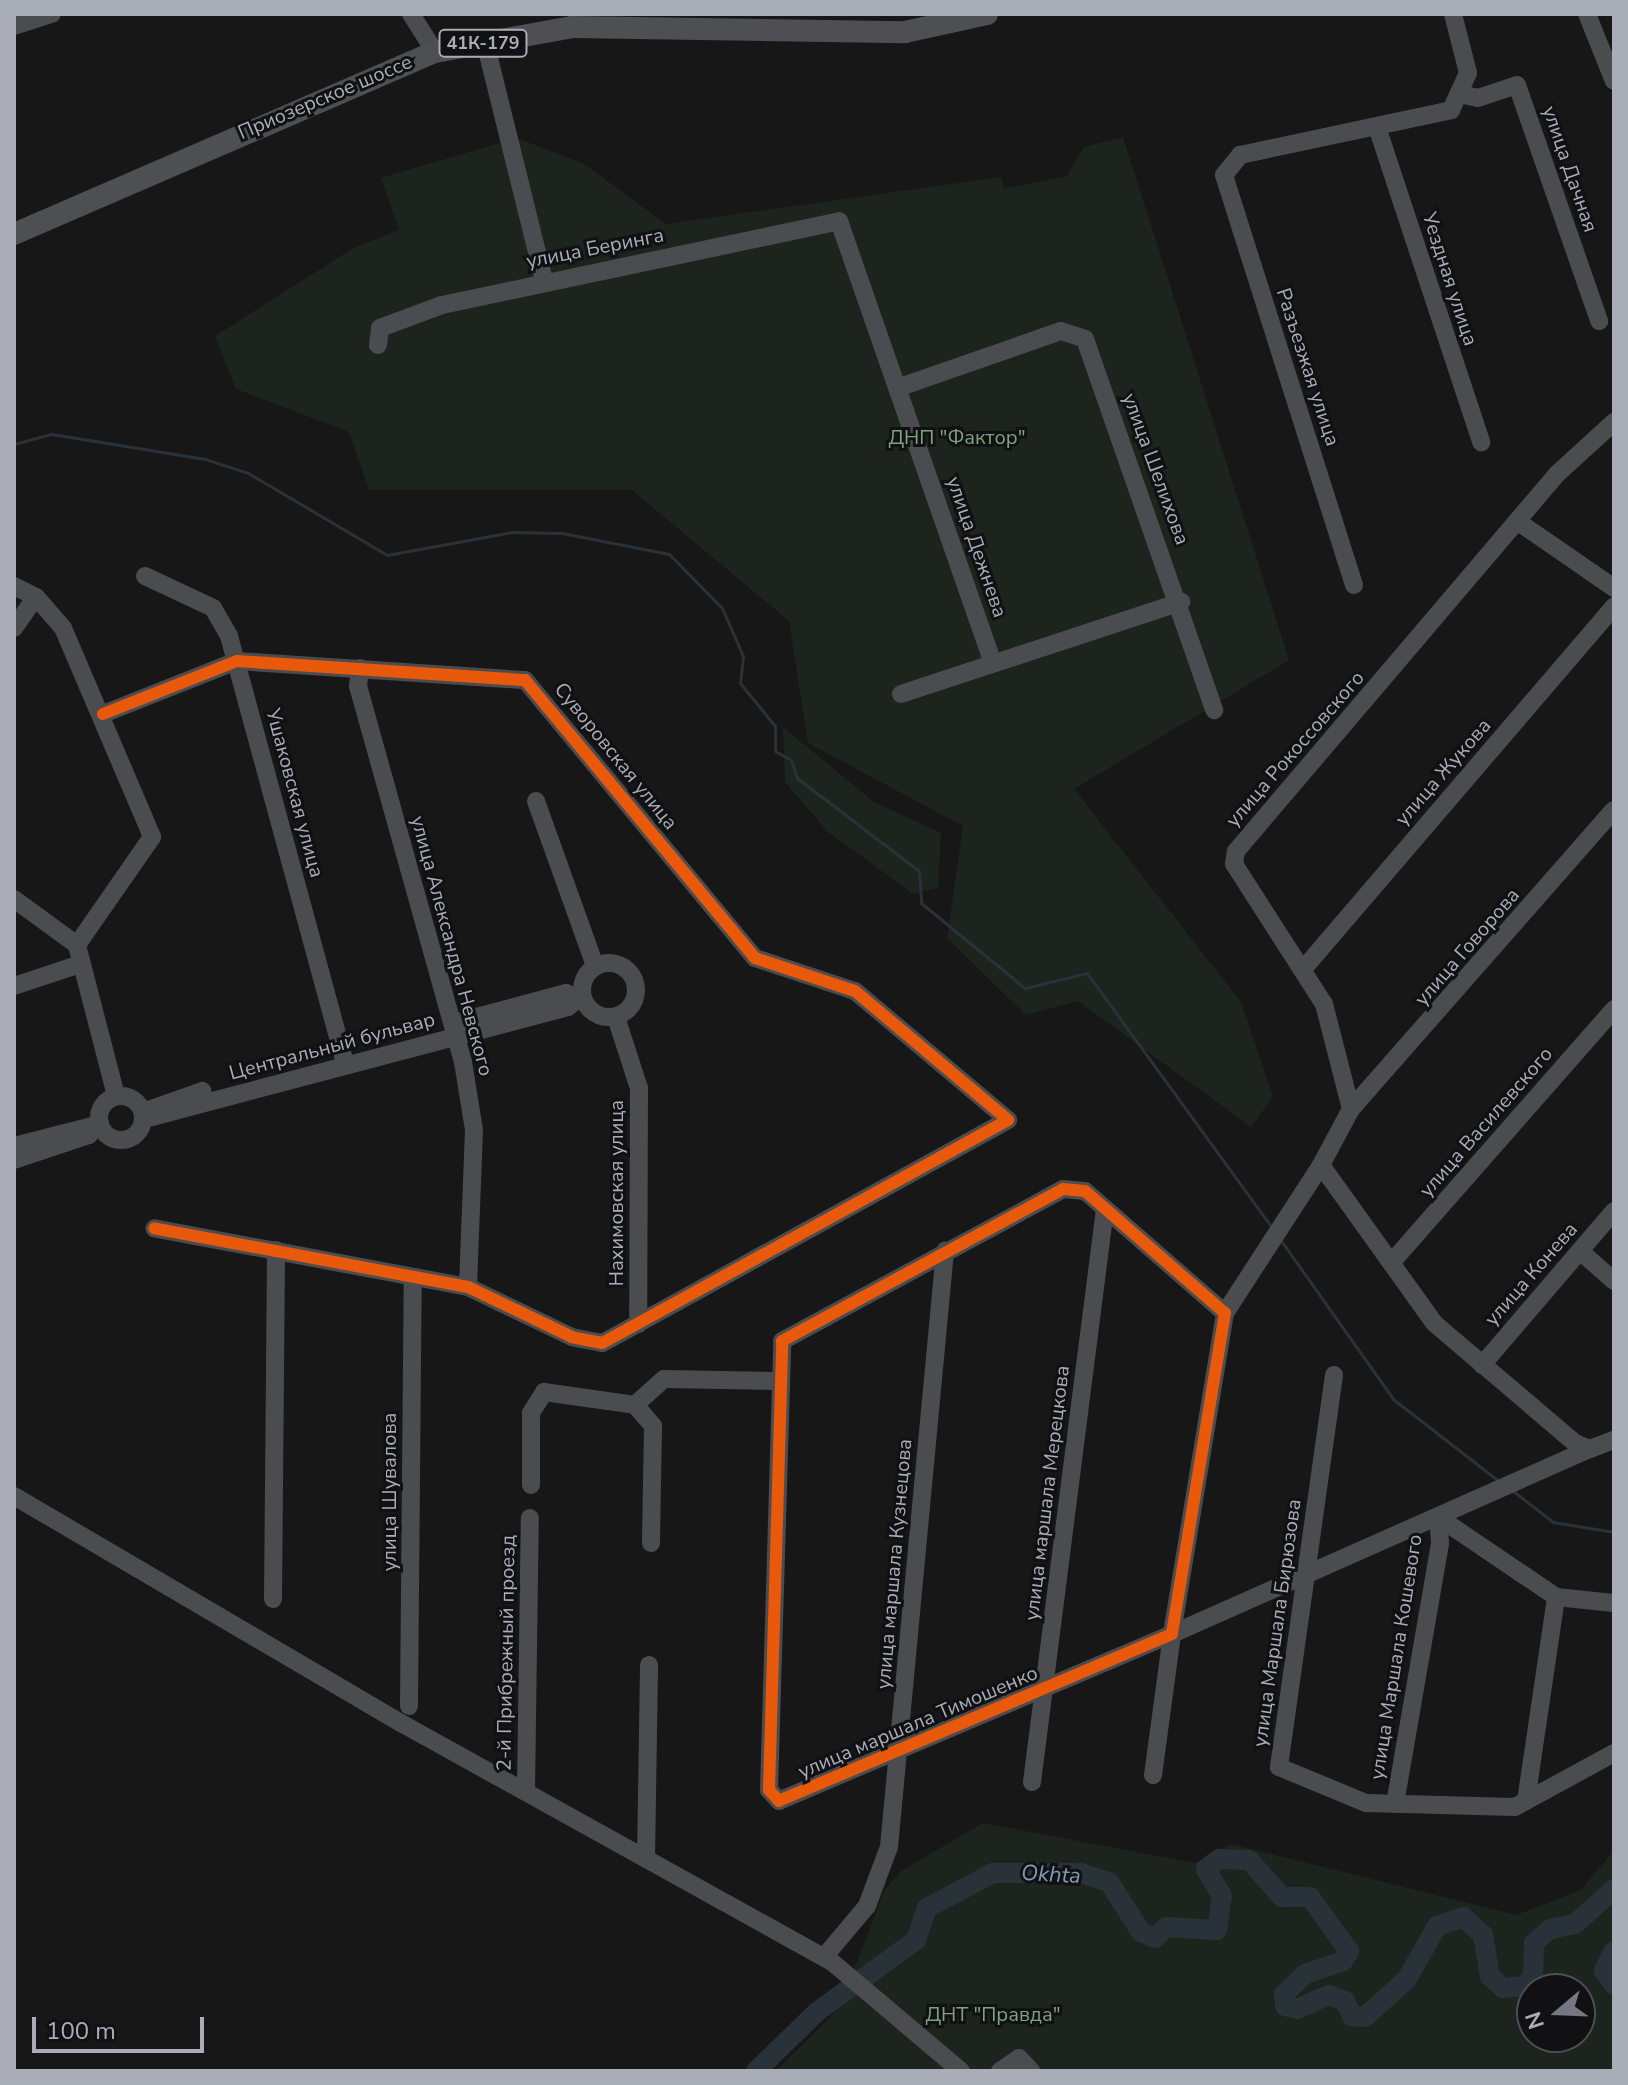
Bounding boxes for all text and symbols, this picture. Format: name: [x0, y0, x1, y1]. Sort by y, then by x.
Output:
road number: 41К-179: [437, 29, 529, 57]
street label: Приозерское шоссе: [234, 49, 416, 145]
street label: улица Дачная: [1537, 103, 1603, 235]
street label: Уездная улица: [1417, 209, 1483, 349]
street label: улица Беринга: [524, 223, 666, 273]
street label: Разъезжая улица: [1271, 285, 1345, 449]
street label: улица Шелихова: [1117, 390, 1195, 548]
park label: ДНП "Фактор": [889, 425, 1025, 449]
street label: улица Дежнева: [942, 473, 1012, 621]
street label: улица Рокоссовского: [1221, 666, 1369, 832]
street label: Суворовская улица: [549, 678, 683, 834]
street label: Ушаковская улица: [261, 706, 329, 880]
street label: улица Жукова: [1390, 714, 1496, 830]
street label: улица Александра Невского: [406, 813, 498, 1079]
street label: улица Говорова: [1409, 883, 1525, 1011]
street label: Центральный бульвар: [226, 1007, 438, 1085]
street label: улица Василевского: [1414, 1042, 1558, 1202]
street label: Нахимовская улица: [604, 1100, 628, 1286]
street label: улица Конева: [1480, 1217, 1582, 1331]
street label: улица маршала Мерецкова: [1019, 1364, 1075, 1622]
street label: улица Шувалова: [377, 1413, 401, 1571]
street label: улица маршала Кузнецова: [871, 1438, 917, 1690]
street label: улица Маршала Бирюзова: [1248, 1498, 1306, 1748]
street label: улица Маршала Кошевого: [1365, 1533, 1427, 1781]
street label: 2-й Прибрежный проезд: [492, 1535, 520, 1771]
street label: улица маршала Тимошенко: [795, 1661, 1041, 1783]
water label: Okhta: [1020, 1860, 1082, 1890]
north arrow: [1516, 1973, 1596, 2053]
scale bar: [36, 2001, 208, 2051]
park label: ДНТ "Правда": [925, 2002, 1061, 2026]
text: N: [1518, 2007, 1552, 2033]
text: 100 m: [46, 2015, 116, 2047]

